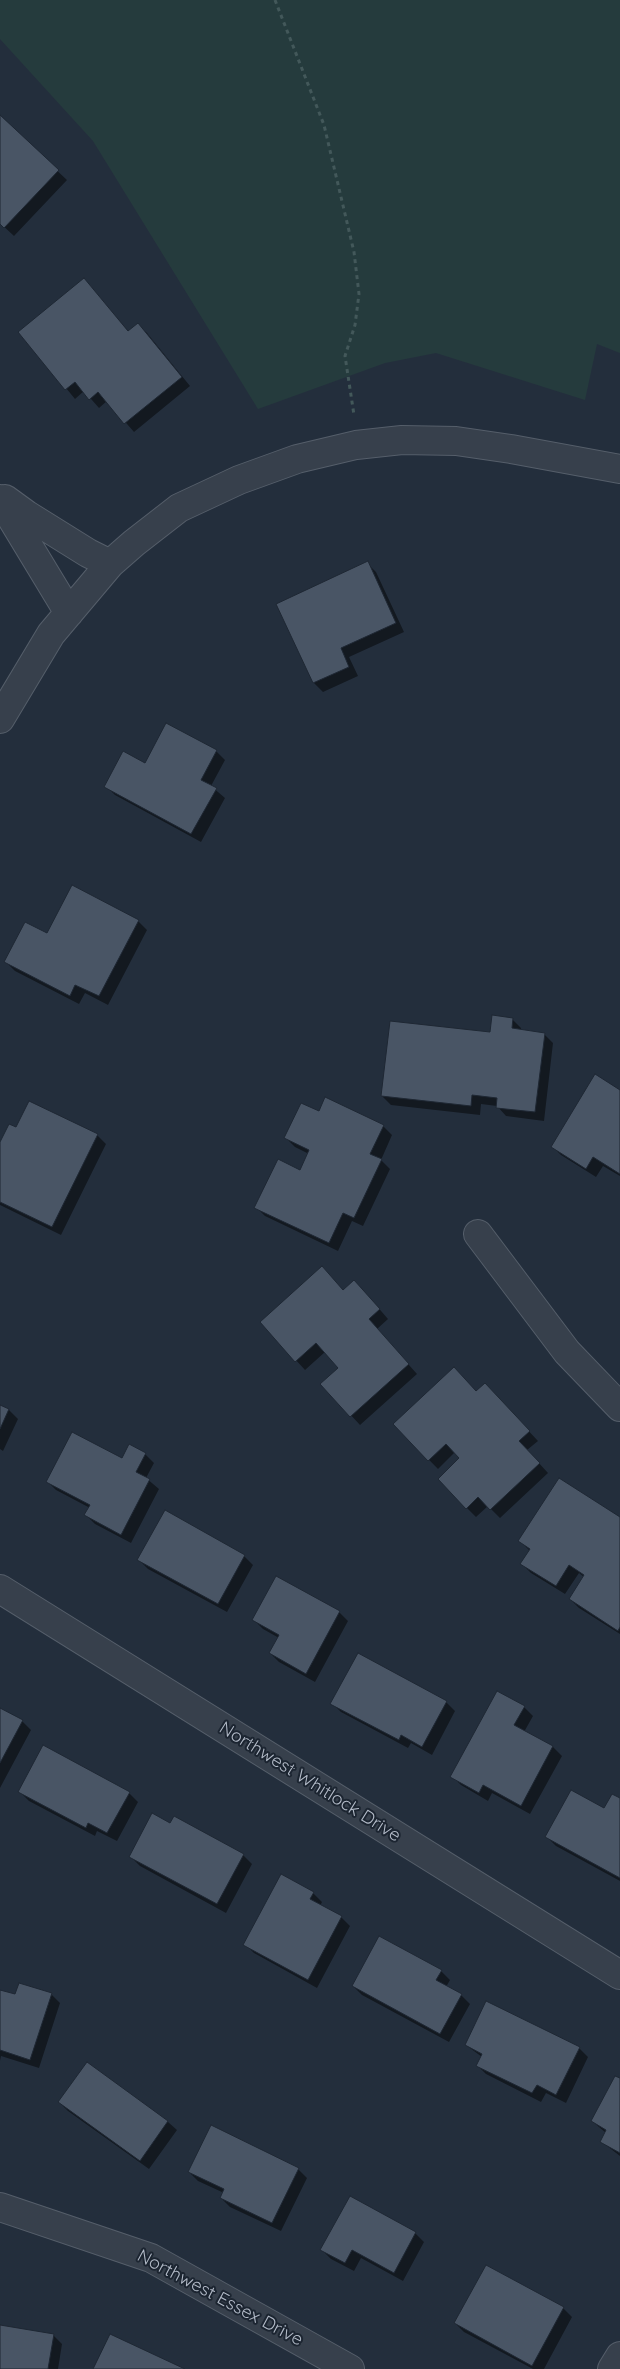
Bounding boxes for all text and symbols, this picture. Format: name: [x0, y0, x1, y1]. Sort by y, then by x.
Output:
street label: Northwest Whitlock Drive: [215, 1717, 405, 1847]
street label: Northwest Essex Drive: [133, 2245, 307, 2351]

